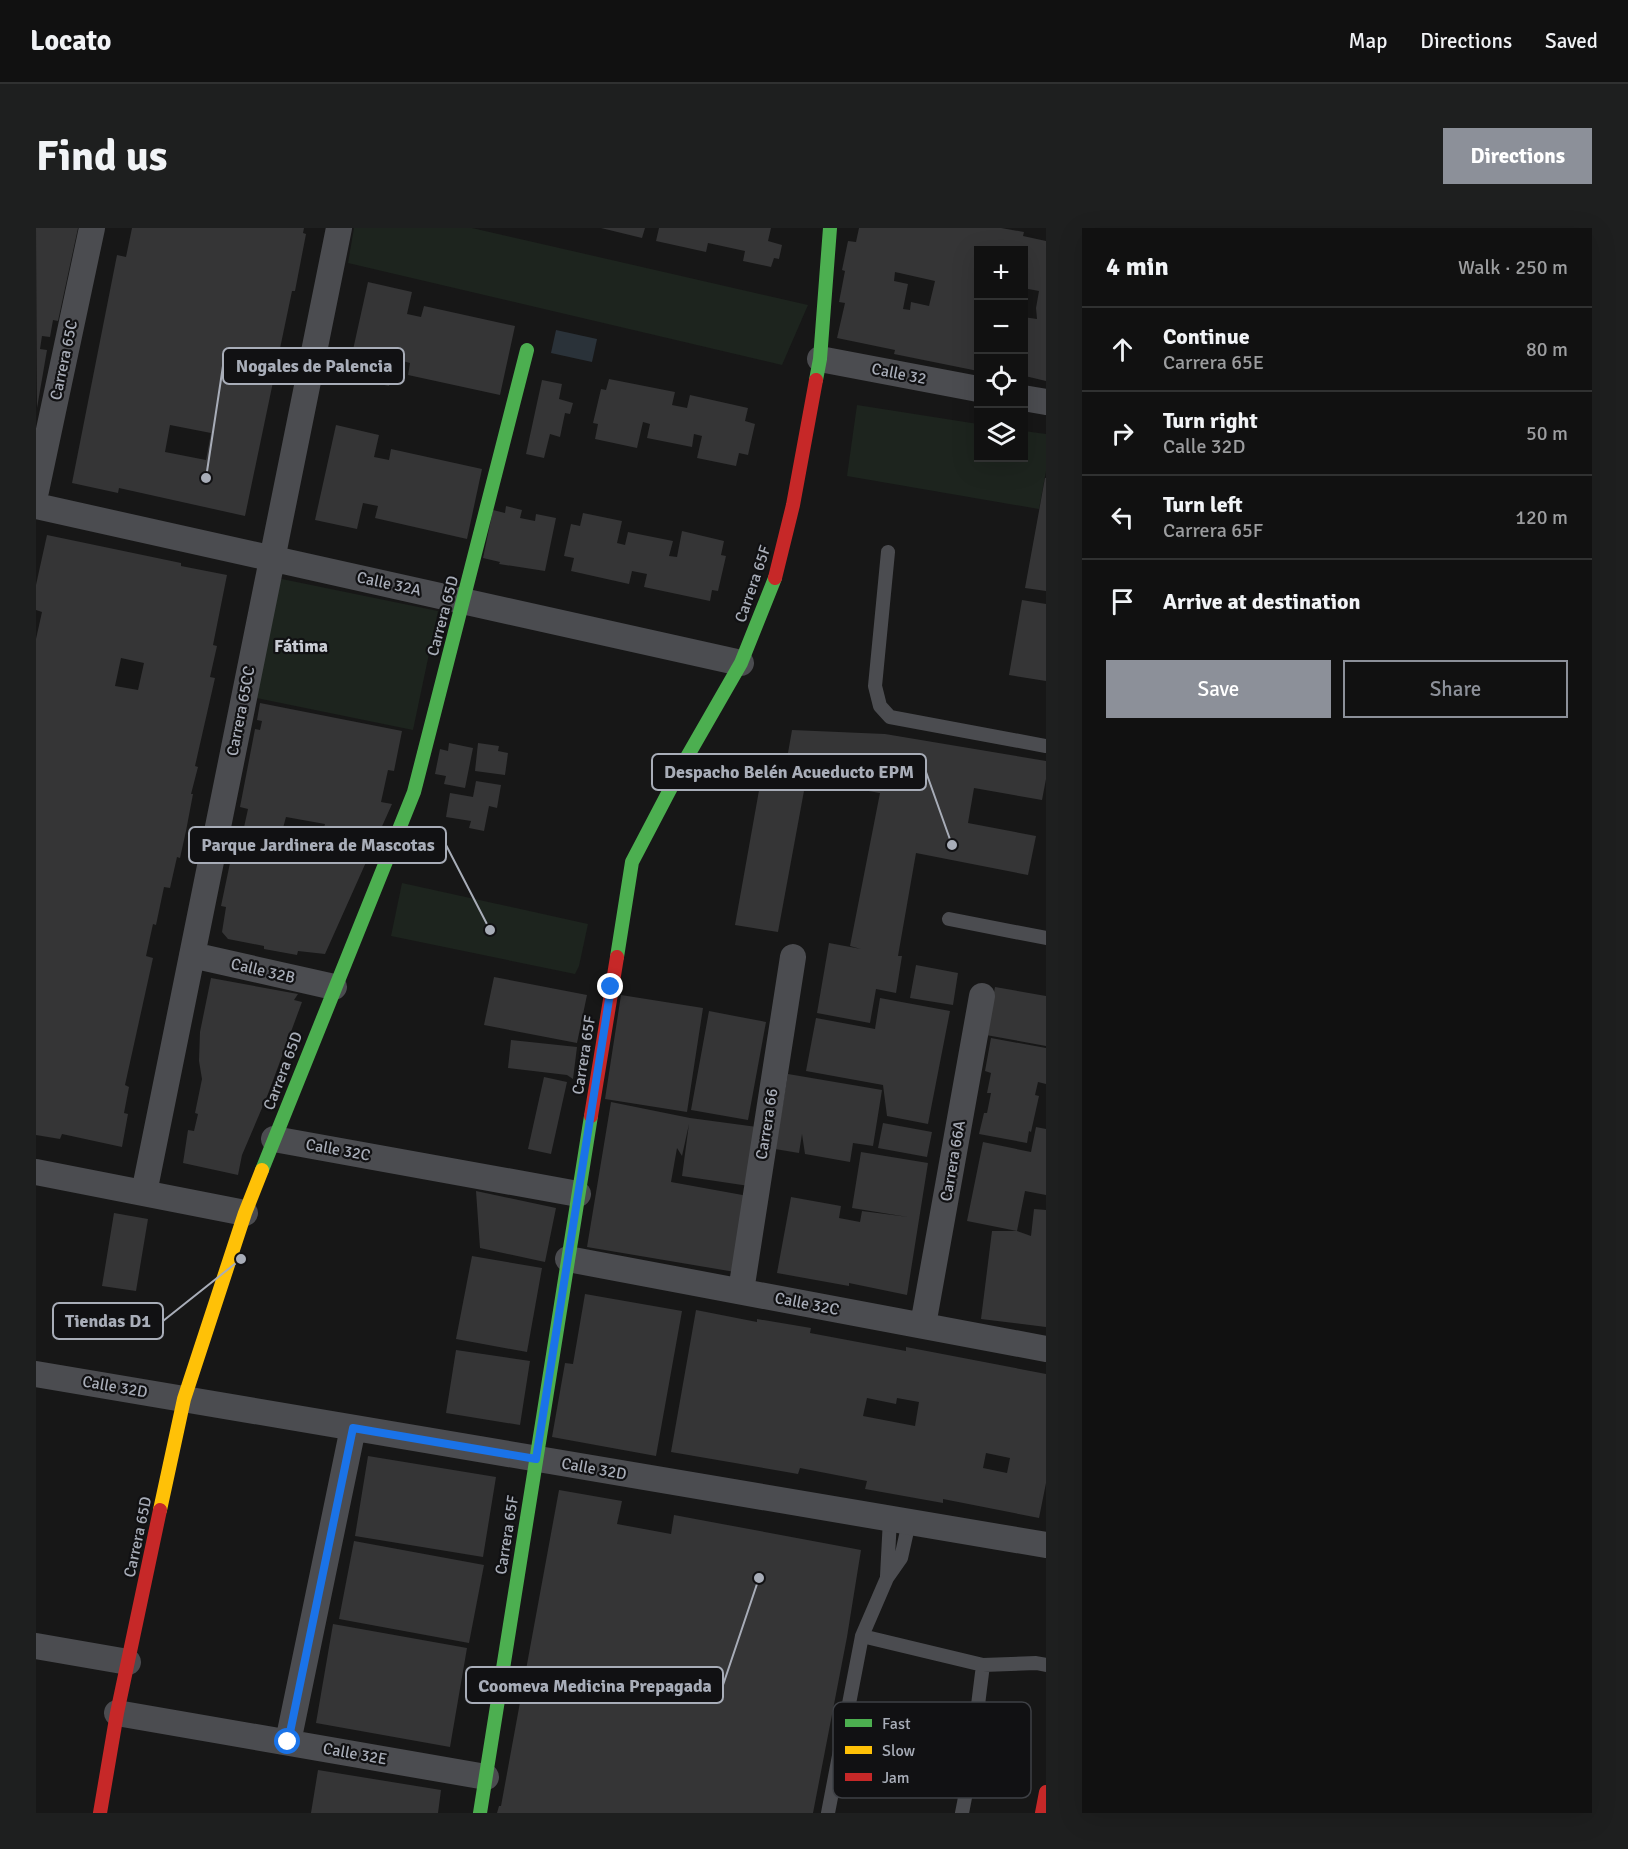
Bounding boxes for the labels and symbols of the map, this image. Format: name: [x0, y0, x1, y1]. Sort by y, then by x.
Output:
street label: Carrera 65C: [46, 318, 82, 402]
callout: Nogales de Palencia: [223, 348, 404, 384]
text: Nogales de Palencia: [236, 355, 392, 377]
street label: Calle 32: [870, 359, 928, 389]
street label: Carrera 65F: [730, 543, 776, 625]
street label: Calle 32A: [355, 567, 423, 601]
street label: Carrera 65D: [423, 574, 463, 658]
district label: Fátima: [274, 635, 328, 657]
street label: Carrera 65CC: [222, 664, 260, 758]
callout: Despacho Belén Acueducto EPM: [652, 754, 926, 790]
text: Despacho Belén Acueducto EPM: [664, 761, 914, 783]
callout: Parque Jardinera de Mascotas: [189, 827, 446, 863]
text: Parque Jardinera de Mascotas: [201, 834, 435, 856]
street label: Calle 32B: [229, 954, 297, 988]
route end: [597, 973, 623, 999]
street label: Carrera 65F: [568, 1014, 600, 1096]
street label: Carrera 65D: [259, 1029, 307, 1113]
street label: Carrera 66: [752, 1087, 782, 1161]
street label: Carrera 66A: [936, 1119, 970, 1203]
street label: Calle 32C: [304, 1134, 372, 1166]
street label: Calle 32C: [773, 1288, 841, 1320]
callout: Tiendas D1: [53, 1303, 163, 1339]
text: Tiendas D1: [65, 1310, 151, 1332]
street label: Calle 32D: [81, 1371, 149, 1403]
street label: Calle 32D: [560, 1453, 628, 1485]
street label: Carrera 65F: [491, 1494, 523, 1576]
street label: Carrera 65D: [120, 1495, 156, 1579]
callout: Coomeva Medicina Prepagada: [466, 1667, 723, 1703]
text: Coomeva Medicina Prepagada: [478, 1675, 712, 1697]
legend: [833, 1702, 1031, 1798]
text: Fast: [882, 1714, 911, 1734]
route start: [274, 1728, 300, 1754]
street label: Calle 32E: [321, 1739, 389, 1769]
text: Slow: [882, 1741, 916, 1761]
text: Jam: [882, 1768, 910, 1788]

